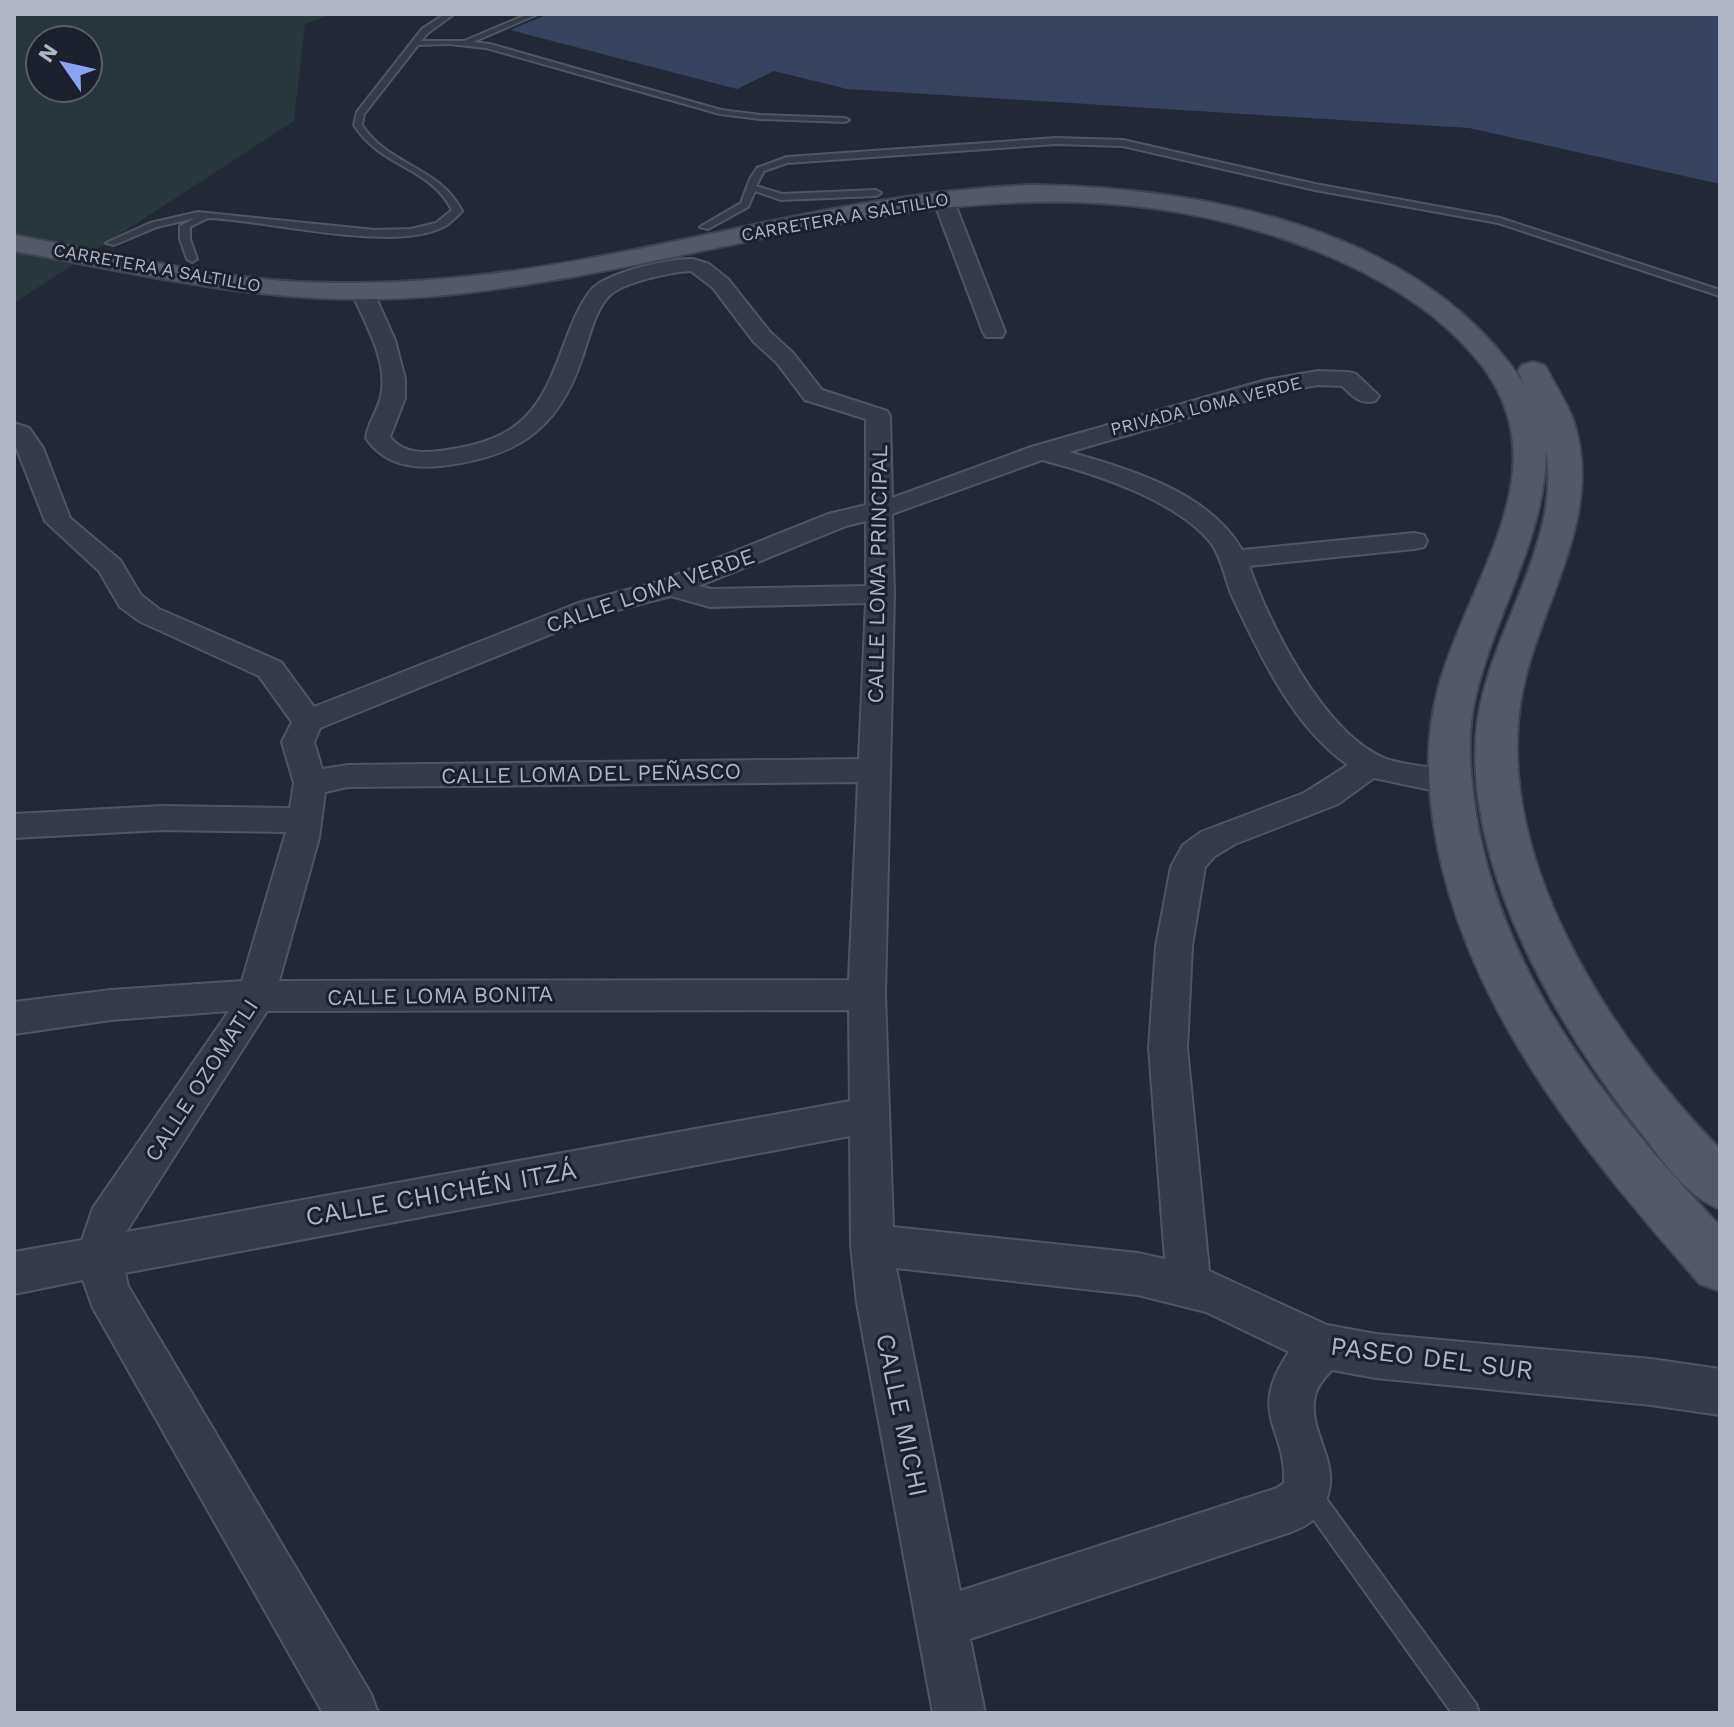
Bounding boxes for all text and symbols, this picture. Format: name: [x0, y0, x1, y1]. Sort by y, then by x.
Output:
north arrow: [24, 24, 104, 104]
text: N: [33, 39, 63, 67]
street label: CARRETERA A SALTILLO: [740, 188, 950, 245]
street label: CARRETERA A SALTILLO: [52, 239, 262, 296]
street label: PRIVADA LOMA VERDE: [1108, 372, 1304, 439]
street label: CALLE LOMA PRINCIPAL: [863, 444, 892, 704]
street label: CALLE LOMA VERDE: [543, 543, 758, 638]
street label: CALLE LOMA DEL PEÑASCO: [441, 758, 741, 789]
street label: CALLE LOMA BONITA: [327, 981, 553, 1010]
street label: CALLE OZOMATLI: [140, 995, 263, 1166]
street label: CALLE CHICHÉN ITZÁ: [303, 1154, 579, 1232]
street label: CALLE MICHI: [870, 1331, 934, 1499]
street label: PASEO DEL SUR: [1329, 1331, 1535, 1385]

